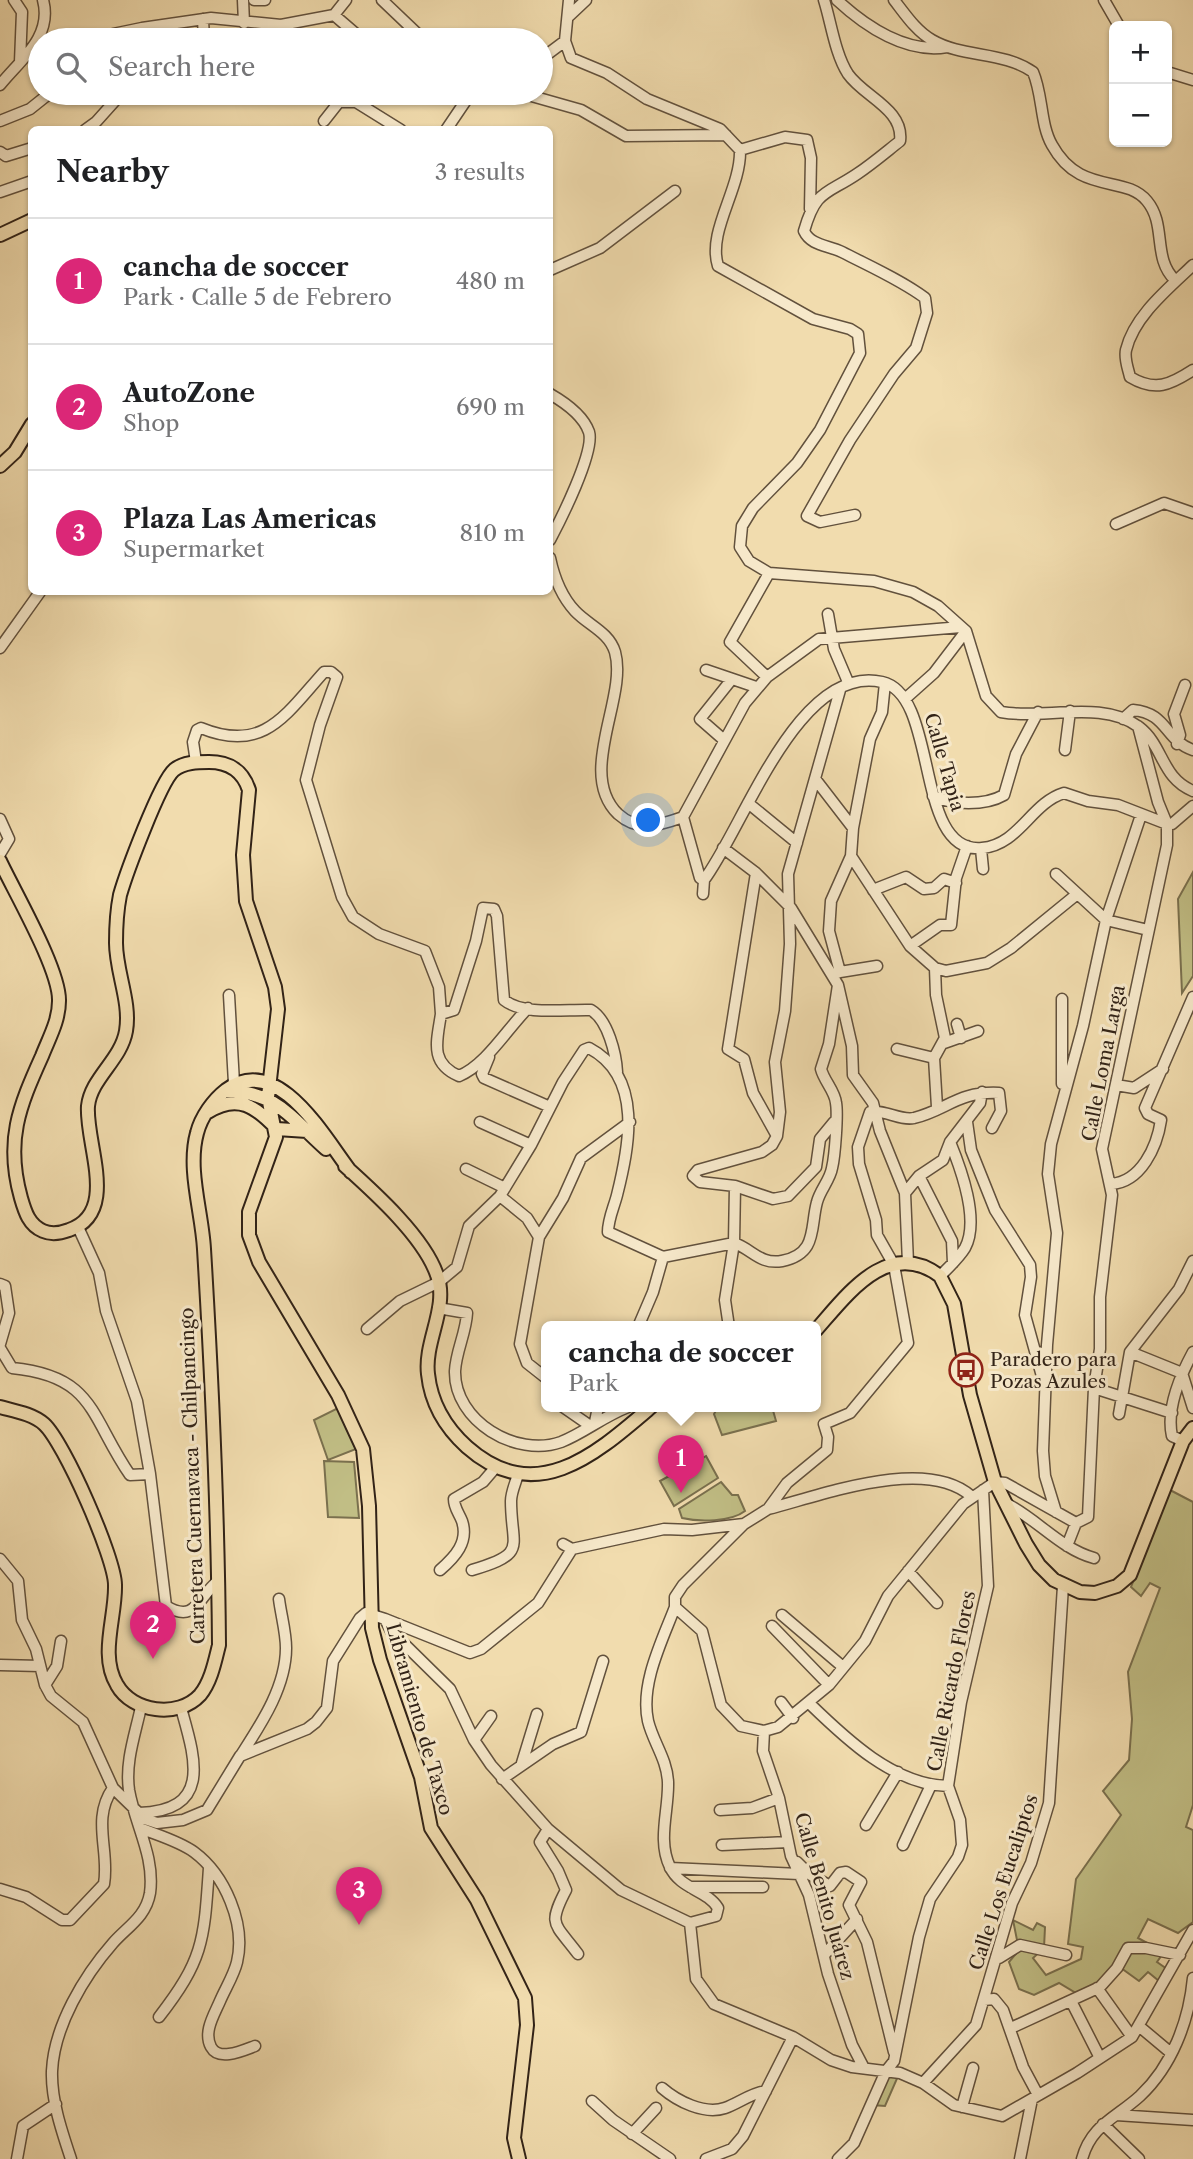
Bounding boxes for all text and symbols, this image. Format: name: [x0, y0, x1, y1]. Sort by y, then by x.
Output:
map controls: [1109, 21, 1172, 147]
button: +: [1109, 21, 1172, 84]
search box: [28, 28, 553, 105]
icon: search: [52, 48, 90, 86]
text: Search here: [108, 51, 255, 83]
button: −: [1109, 84, 1172, 147]
text: Nearby: [56, 153, 169, 190]
text: 3 results: [435, 158, 525, 186]
text: cancha de soccer: [123, 251, 348, 283]
text: 1: [74, 267, 84, 295]
text: 480 m: [456, 267, 525, 295]
text: Park · Calle 5 de Febrero: [123, 283, 392, 311]
text: AutoZone: [123, 377, 255, 409]
text: 2: [72, 393, 86, 421]
text: 690 m: [456, 393, 525, 421]
text: Shop: [123, 409, 179, 437]
text: Plaza Las Americas: [123, 503, 377, 535]
text: 3: [73, 519, 86, 547]
text: 810 m: [460, 519, 525, 547]
text: Supermarket: [123, 535, 264, 563]
street label: Calle Tapia: [920, 710, 970, 814]
your location: [631, 803, 665, 837]
street label: Calle Loma Larga: [1077, 983, 1130, 1143]
street label: Carretera Cuernavaca - Chilpancingo: [175, 1307, 210, 1645]
popup: [541, 1321, 821, 1412]
text: cancha de soccer: [568, 1337, 794, 1369]
place label: Paradero para Pozas Azules: [990, 1348, 1117, 1393]
bus stop icon: Paradero para Pozas Azules: [947, 1351, 985, 1389]
text: Park: [568, 1369, 618, 1397]
pin: 1: [658, 1435, 704, 1493]
street label: Calle Ricardo Flores: [923, 1589, 980, 1773]
pin: 2: [130, 1601, 176, 1659]
street label: Libramiento de Taxco: [381, 1621, 458, 1818]
street label: Calle Los Eucaliptos: [964, 1791, 1043, 1973]
street label: Calle Benito Juárez: [790, 1810, 859, 1983]
pin: 3: [336, 1867, 382, 1925]

